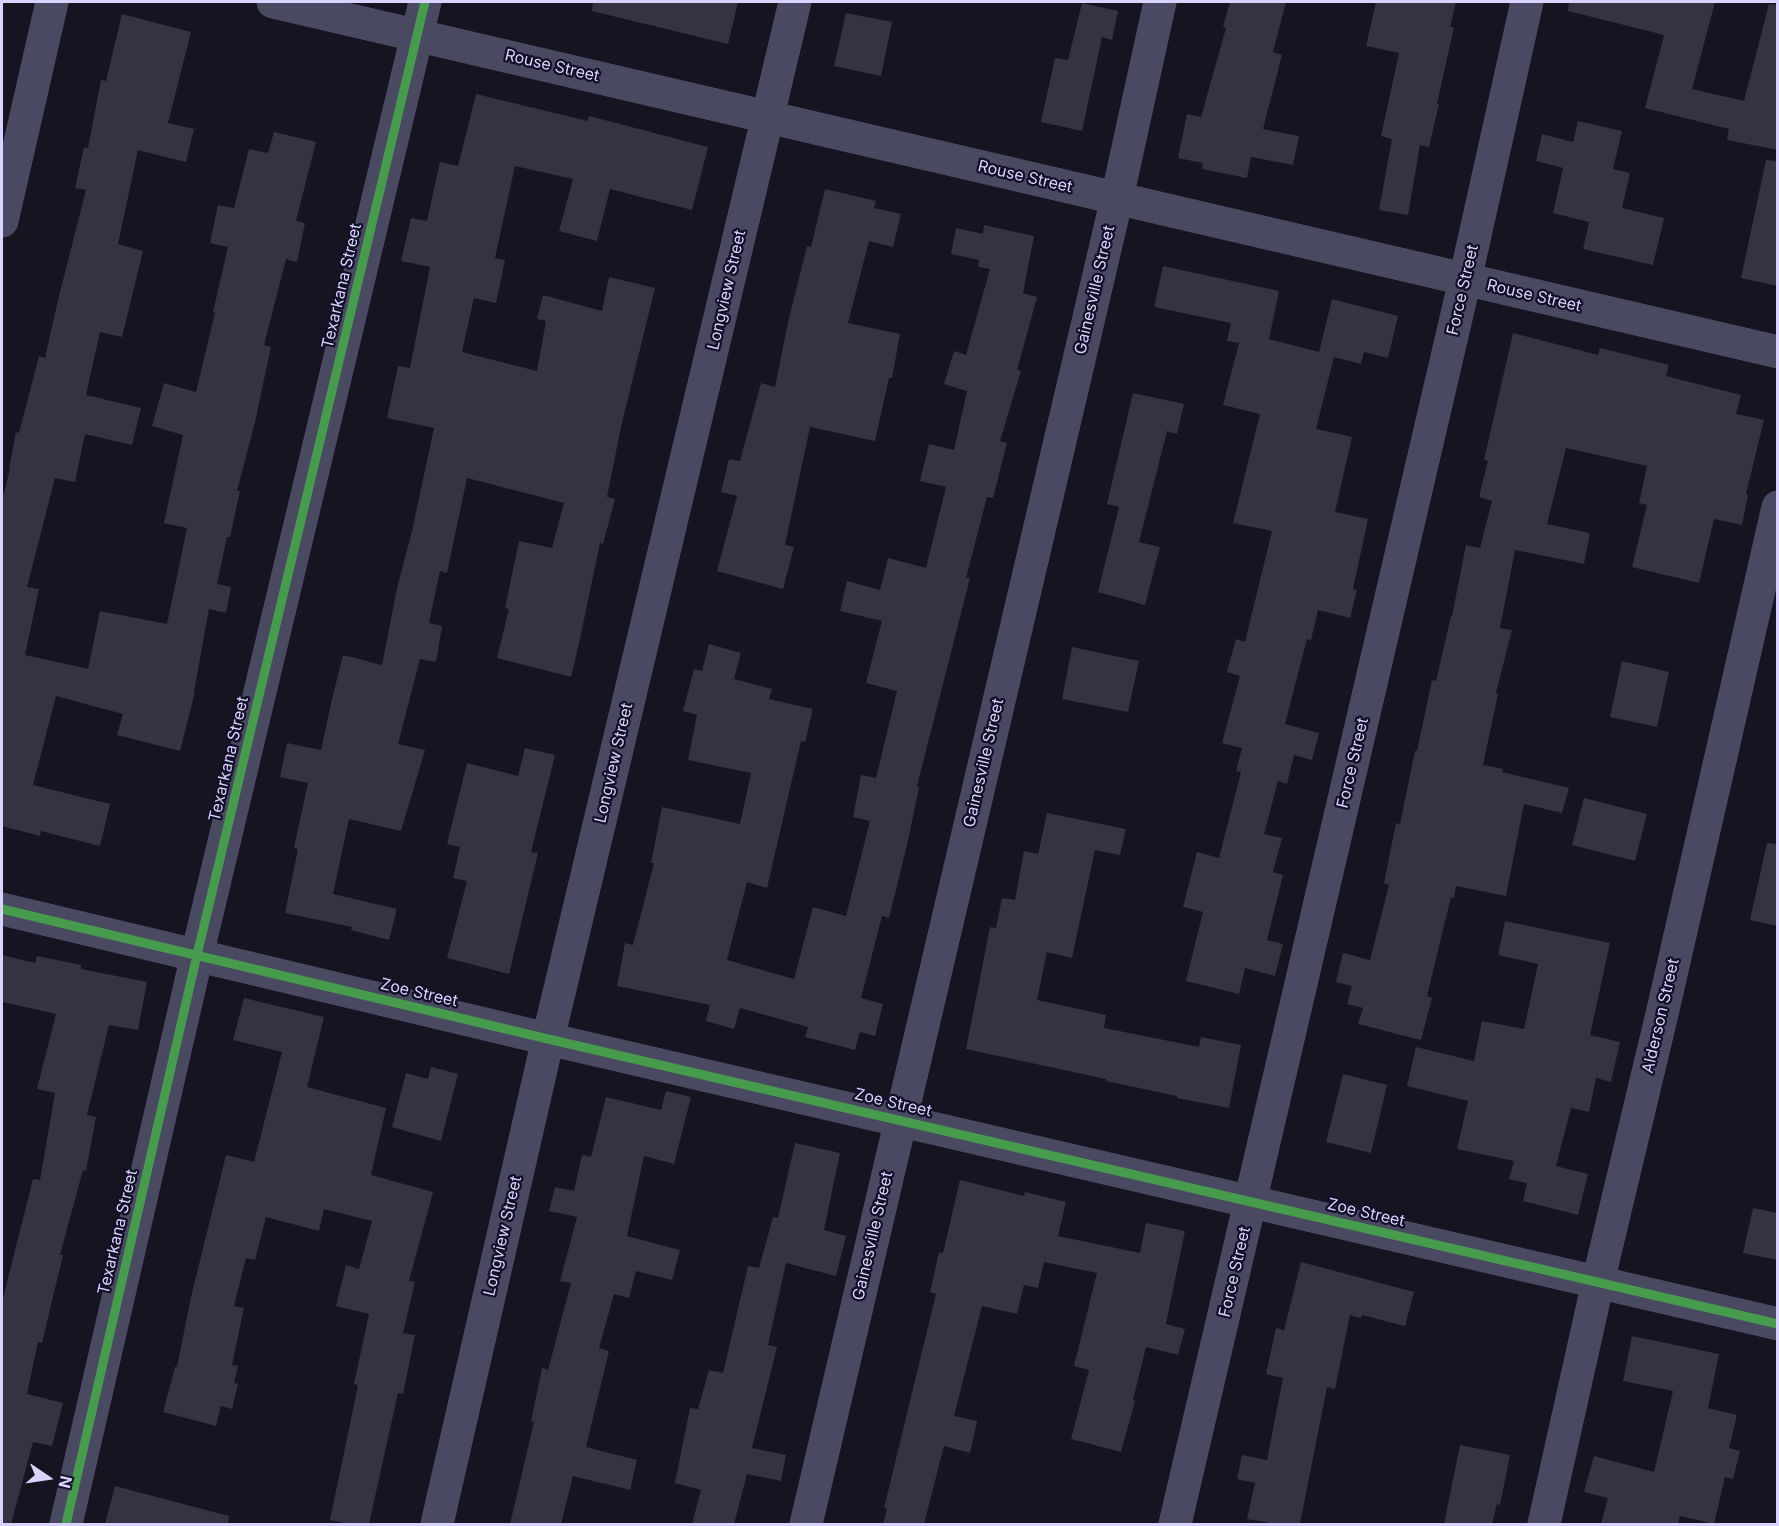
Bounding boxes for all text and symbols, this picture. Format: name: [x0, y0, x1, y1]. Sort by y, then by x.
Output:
street label: Rouse Street: [503, 46, 601, 86]
street label: Rouse Street: [976, 157, 1074, 197]
street label: Texarkana Street: [318, 222, 366, 350]
street label: Gainesville Street: [1071, 224, 1119, 356]
street label: Longview Street: [704, 228, 750, 352]
street label: Force Street: [1443, 243, 1483, 337]
street label: Rouse Street: [1485, 276, 1583, 316]
street label: Texarkana Street: [205, 695, 253, 823]
street label: Gainesville Street: [960, 697, 1008, 829]
street label: Longview Street: [591, 701, 637, 825]
street label: Force Street: [1333, 716, 1373, 810]
street label: Alderson Street: [1638, 957, 1684, 1075]
street label: Zoe Street: [379, 975, 459, 1011]
street label: Zoe Street: [853, 1085, 933, 1121]
street label: Texarkana Street: [94, 1168, 142, 1296]
street label: Gainesville Street: [849, 1170, 897, 1302]
street label: Longview Street: [480, 1174, 526, 1298]
street label: Zoe Street: [1326, 1195, 1406, 1231]
street label: Force Street: [1215, 1225, 1255, 1319]
north arrow: [18, 1448, 78, 1508]
text: N: [54, 1474, 77, 1490]

